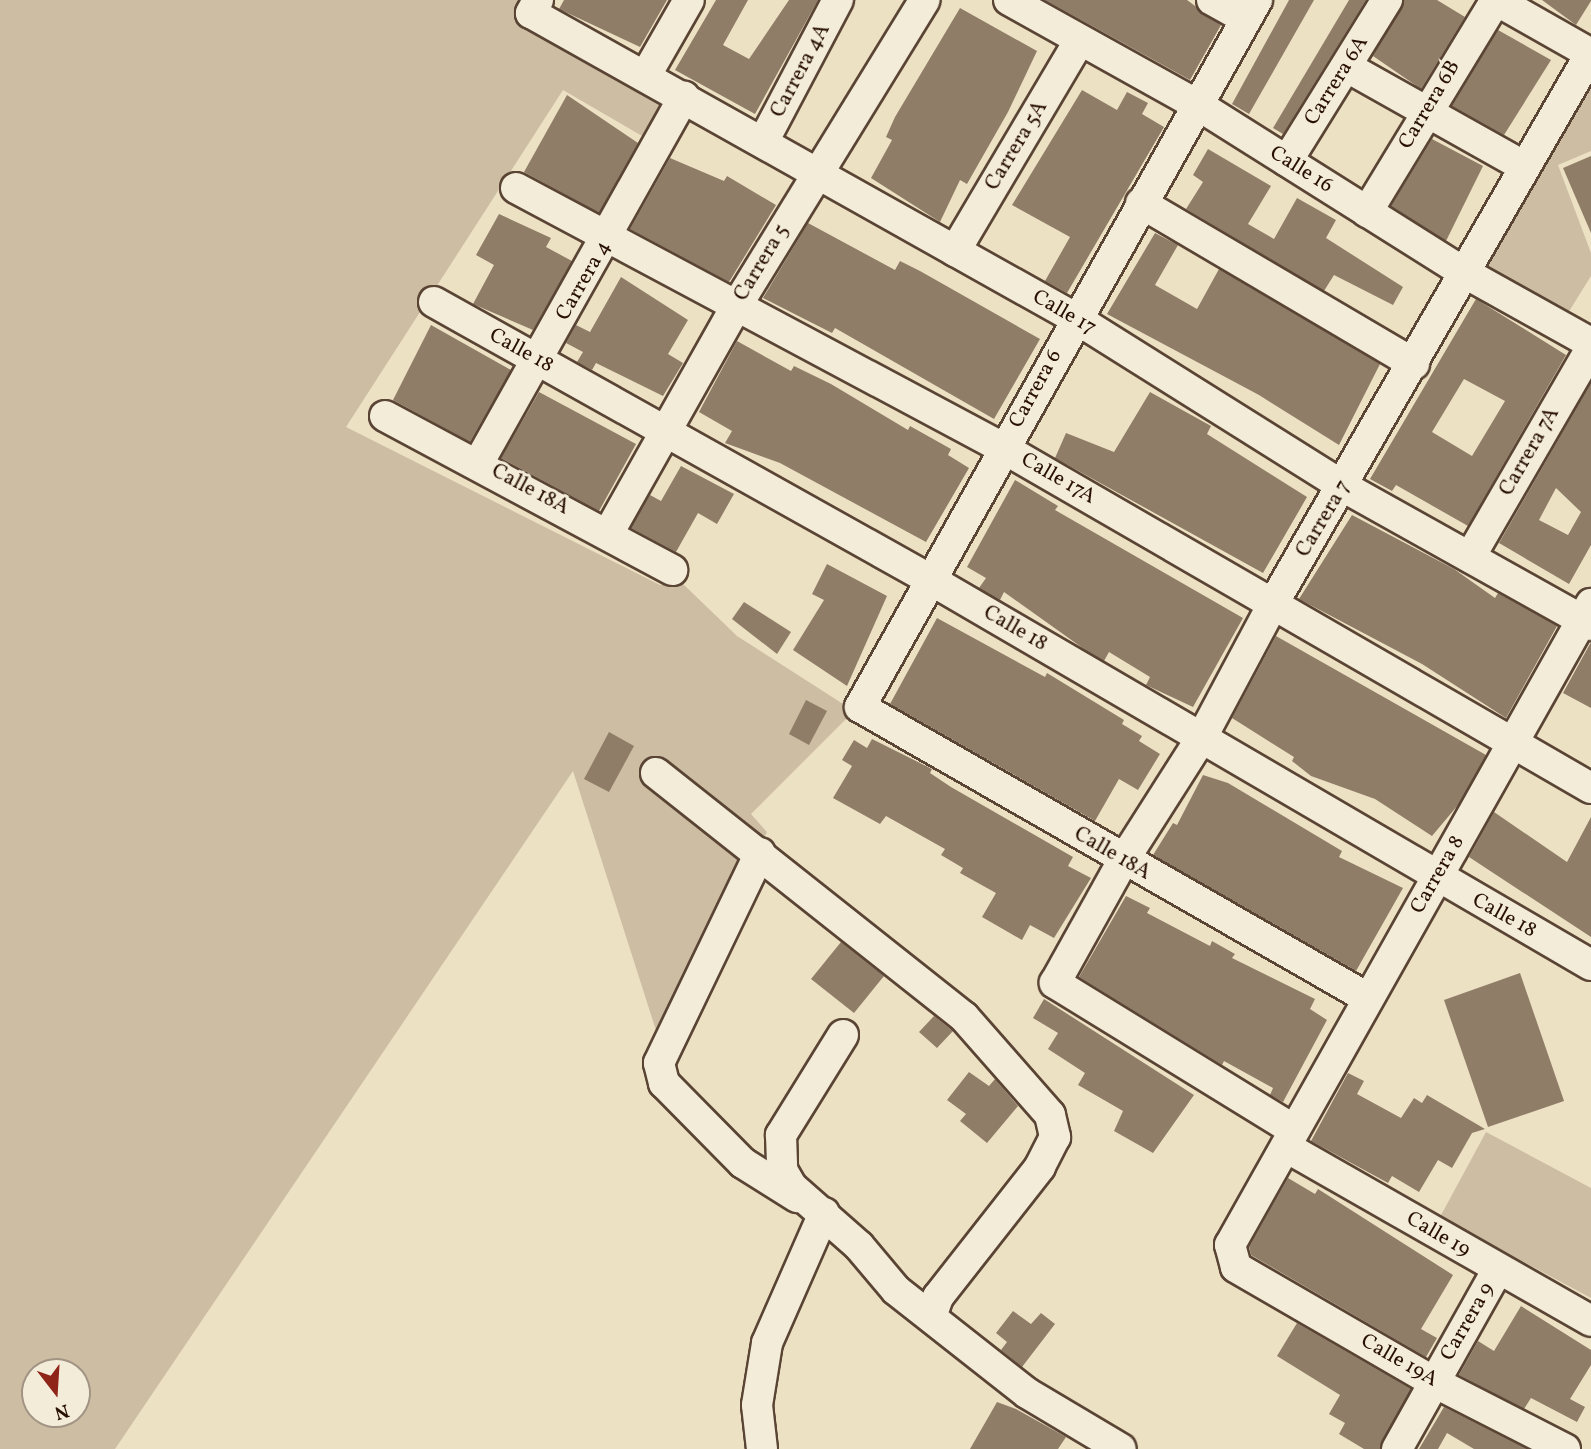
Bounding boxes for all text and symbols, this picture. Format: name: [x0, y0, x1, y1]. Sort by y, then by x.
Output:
street label: Carrera 4A: [766, 20, 836, 122]
street label: Carrera 6A: [1300, 32, 1374, 130]
street label: Carrera 6B: [1394, 56, 1466, 154]
street label: Carrera 5A: [980, 97, 1054, 195]
street label: Calle 16: [1265, 141, 1337, 199]
street label: Carrera 5: [729, 220, 795, 306]
street label: Carrera 4: [551, 237, 617, 325]
street label: Calle 17: [1028, 285, 1100, 341]
street label: Calle 18: [484, 323, 558, 379]
street label: Carrera 6: [1004, 345, 1068, 433]
street label: Carrera 7A: [1495, 403, 1565, 501]
street label: Calle 17A: [1016, 448, 1100, 510]
street label: Calle 18A: [487, 459, 573, 521]
street label: Carrera 7: [1291, 476, 1357, 562]
street label: Calle 18: [979, 601, 1051, 657]
street label: Calle 18A: [1069, 822, 1155, 886]
street label: Carrera 8: [1406, 832, 1470, 918]
street label: Calle 18: [1467, 888, 1541, 944]
street label: Calle 19: [1401, 1207, 1475, 1263]
street label: Carrera 9: [1436, 1278, 1500, 1366]
street label: Calle 19A: [1356, 1329, 1442, 1393]
north arrow: [21, 1358, 91, 1428]
text: N: [51, 1397, 72, 1426]

